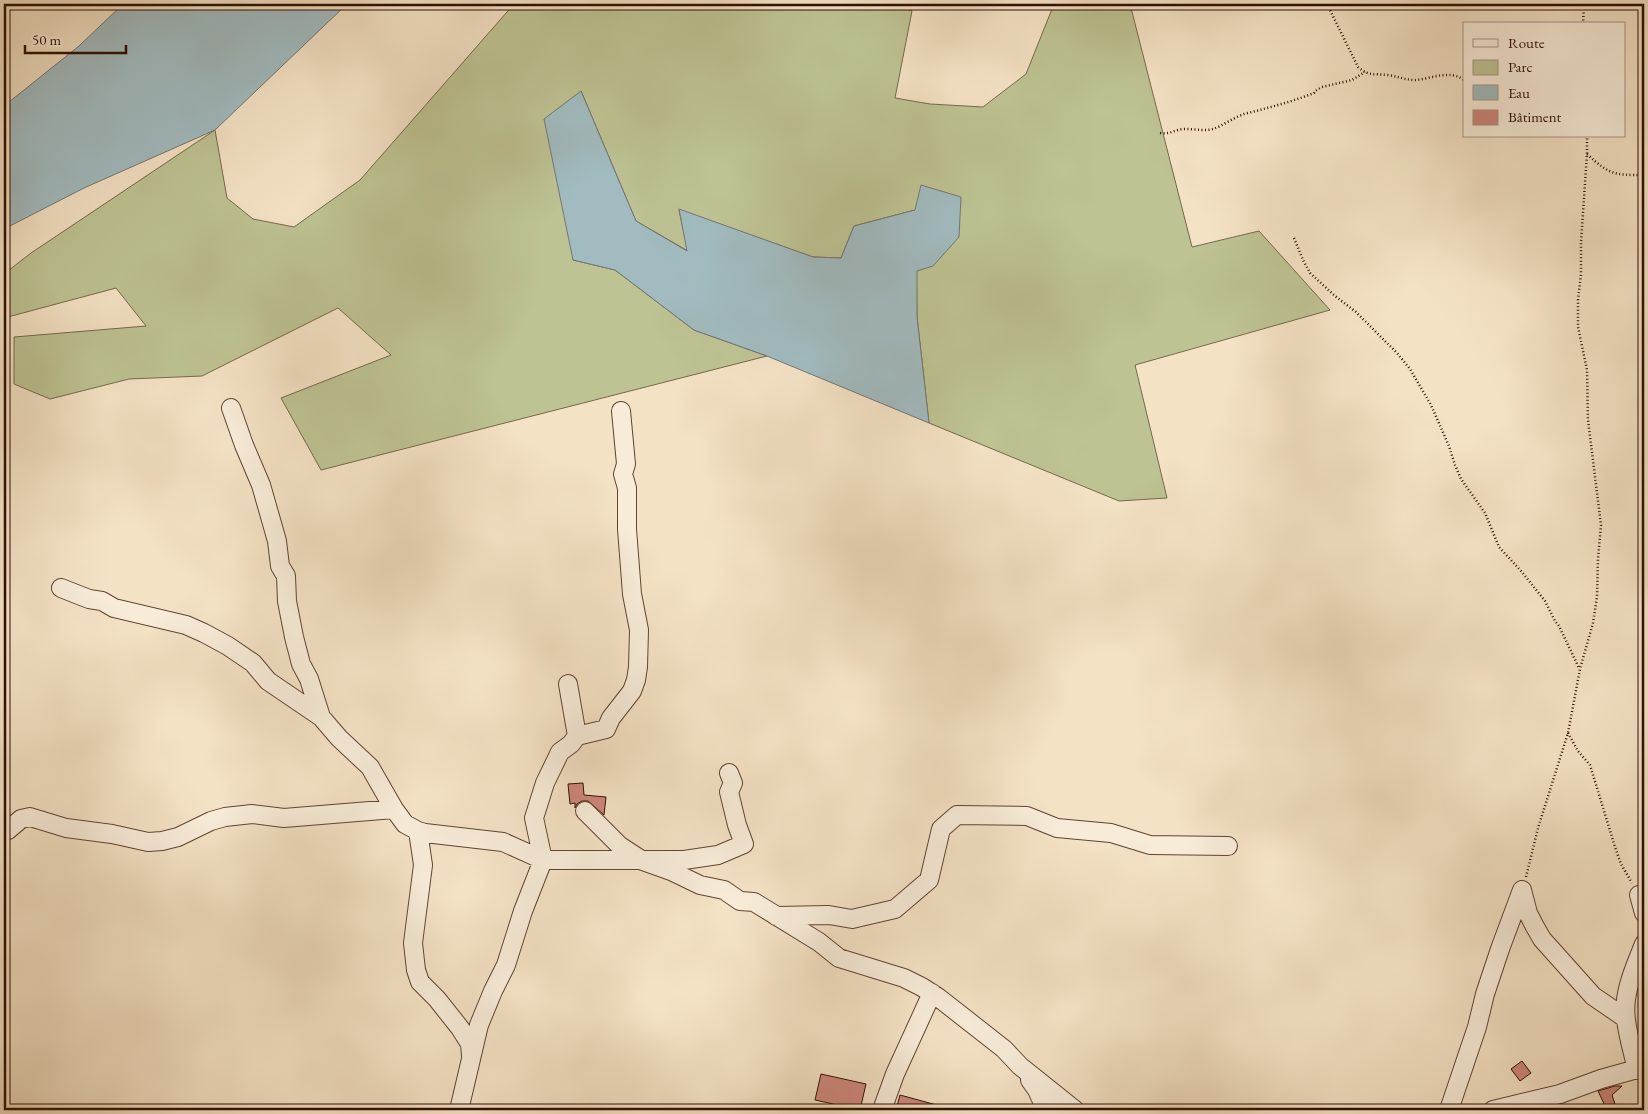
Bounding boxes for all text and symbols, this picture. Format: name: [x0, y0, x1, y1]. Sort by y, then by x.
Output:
scale bar: [25, 22, 126, 54]
legend: [1463, 22, 1626, 138]
text: 50 m: [32, 30, 61, 49]
text: Route: [1508, 33, 1545, 52]
text: Parc: [1508, 57, 1533, 76]
text: Eau: [1508, 83, 1530, 102]
text: Bâtiment: [1508, 107, 1562, 126]

